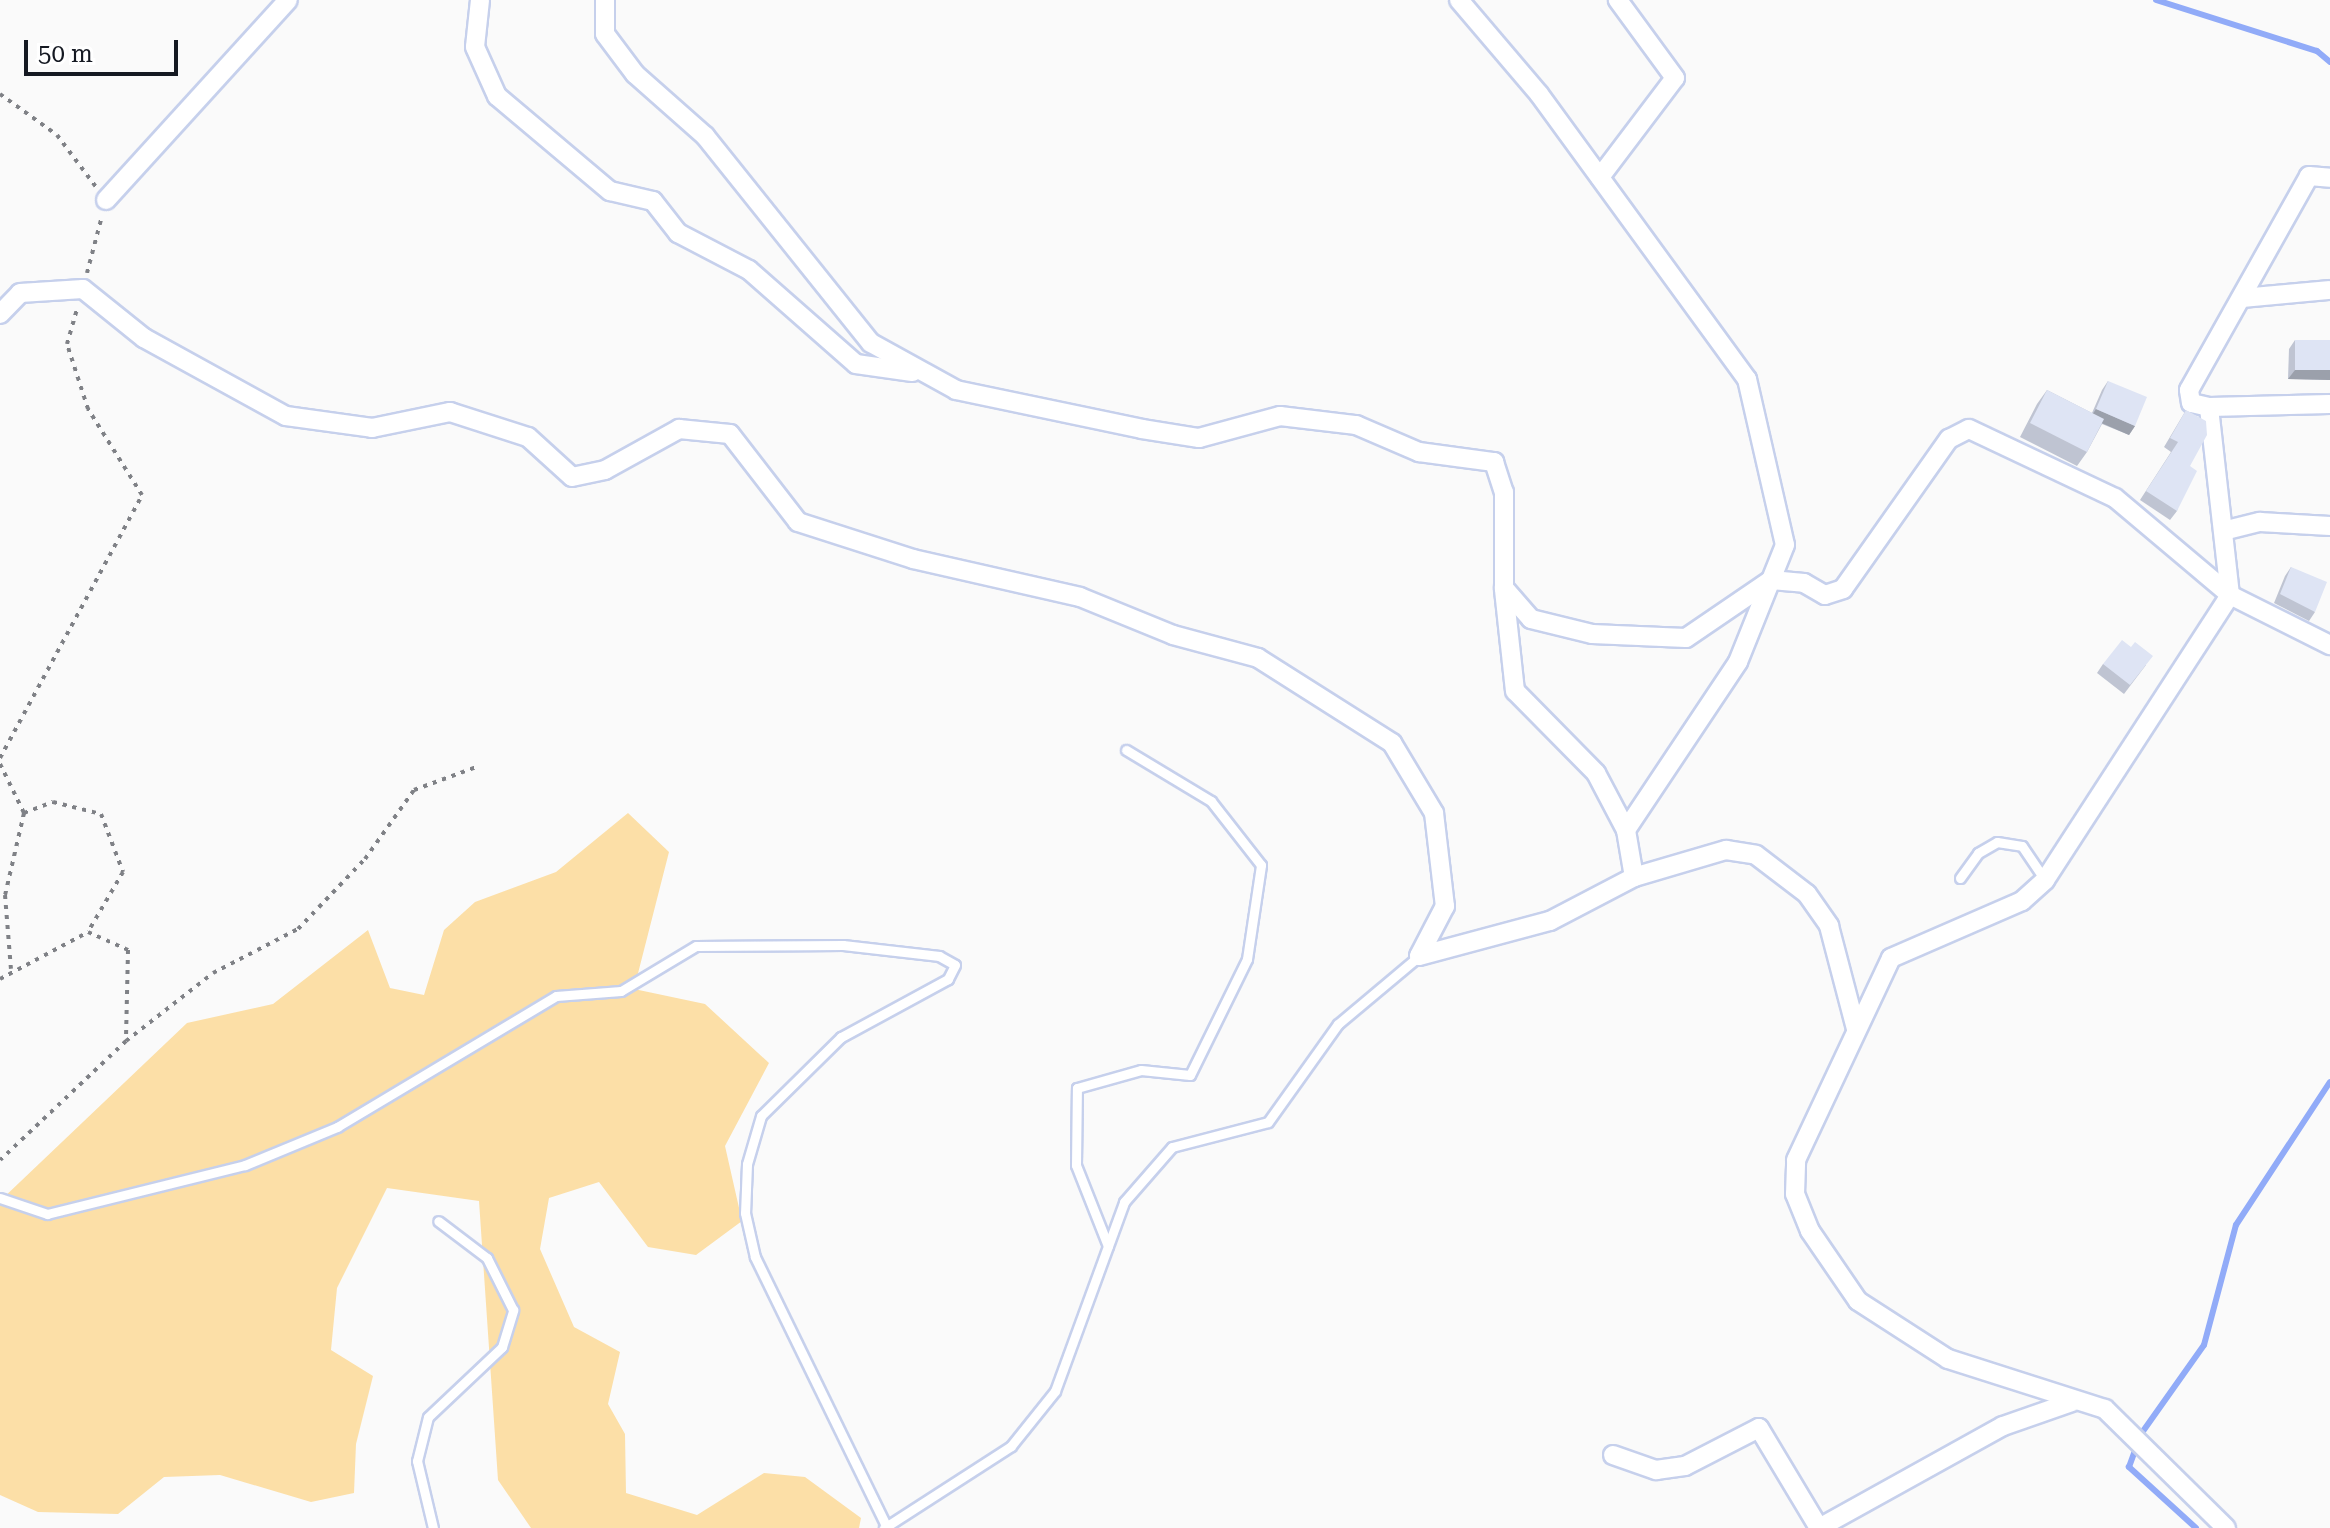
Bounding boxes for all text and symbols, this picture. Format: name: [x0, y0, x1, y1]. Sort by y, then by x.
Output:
scale bar: [28, 24, 182, 74]
text: 50 m: [38, 40, 93, 68]

